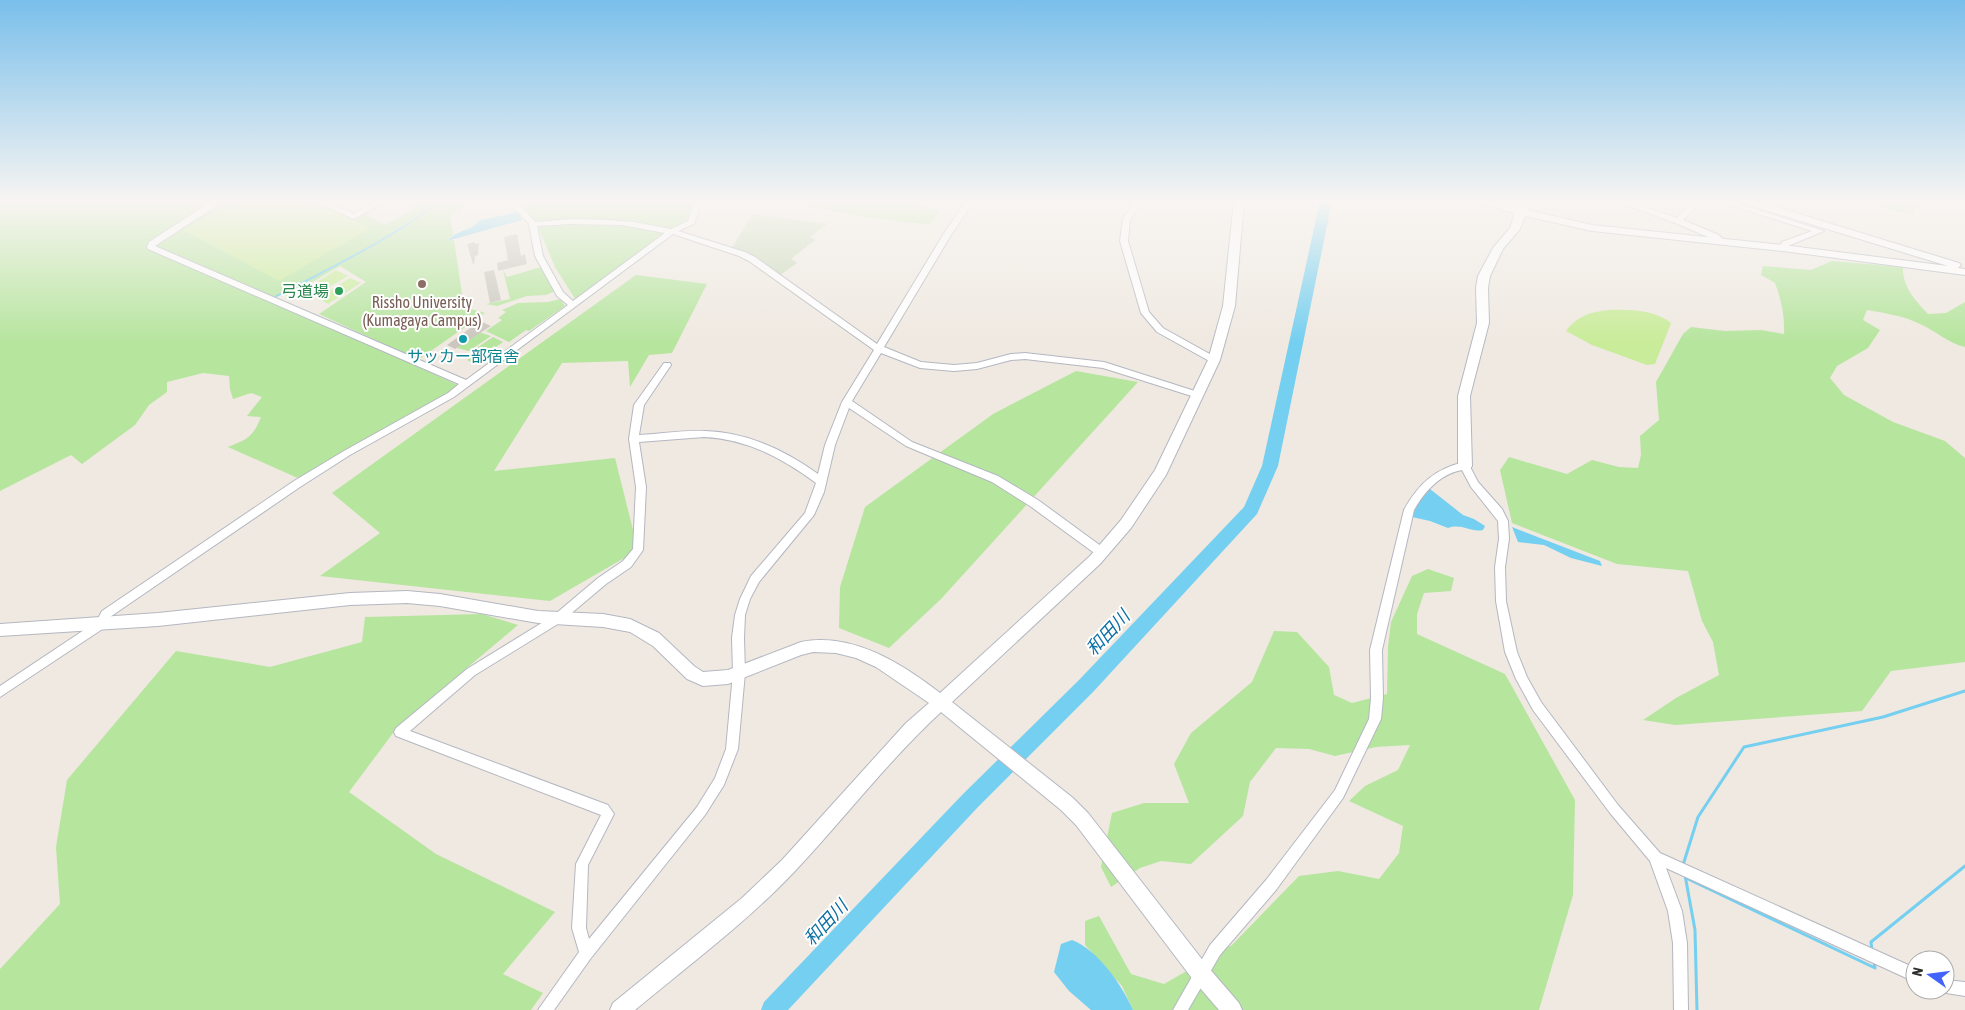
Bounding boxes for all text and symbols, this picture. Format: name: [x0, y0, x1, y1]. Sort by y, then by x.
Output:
marker: Rissho University (Kumagaya Campus): [416, 278, 428, 290]
place label: 弓道場: [281, 282, 329, 300]
marker: 弓道場: [333, 285, 345, 297]
place label: Rissho University (Kumagaya Campus): [362, 293, 482, 330]
marker: サッカー部宿舎: [457, 333, 469, 345]
place label: サッカー部宿舎: [407, 347, 519, 365]
water label: 和田川: [1082, 604, 1135, 660]
water label: 和田川: [800, 894, 853, 950]
north arrow: [1905, 950, 1955, 1000]
text: N: [1909, 966, 1926, 978]

